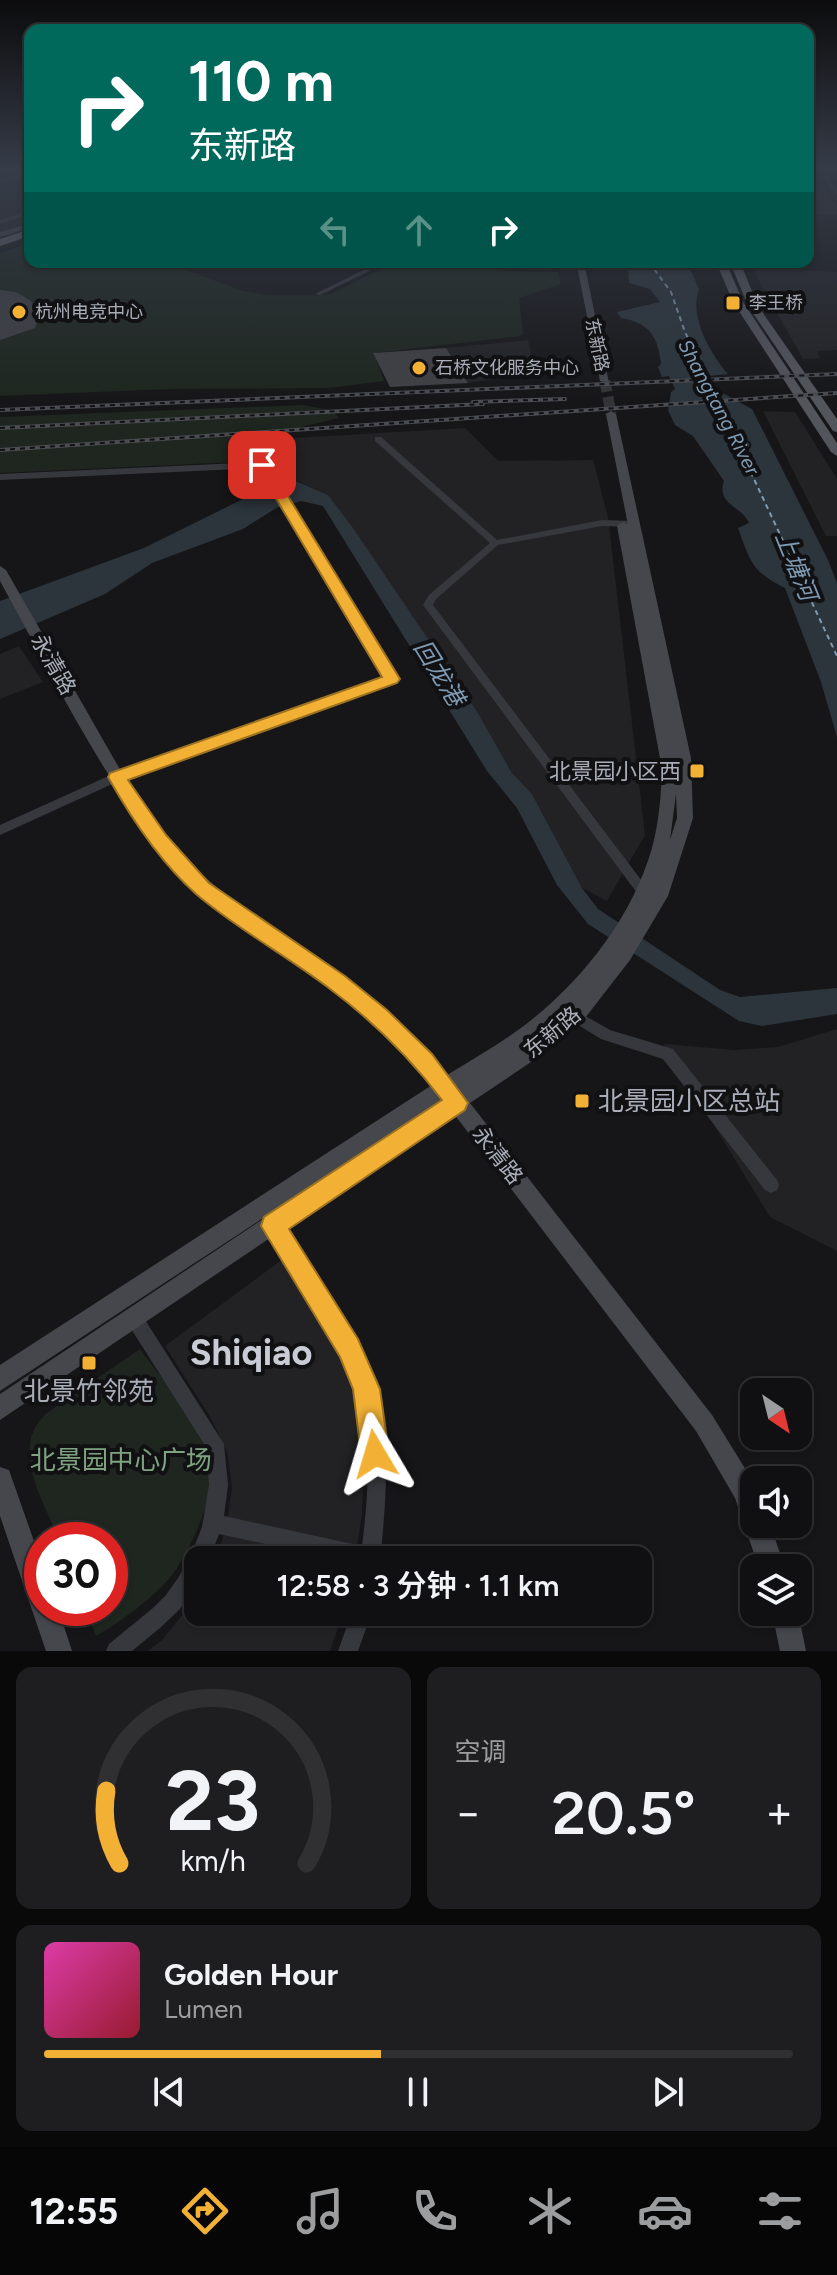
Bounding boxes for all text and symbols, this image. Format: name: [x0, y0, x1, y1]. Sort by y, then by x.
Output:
text: 110 m: [188, 48, 334, 115]
icon: right: [56, 56, 160, 160]
text: 东新路: [188, 124, 296, 167]
icon: left: [313, 208, 357, 252]
icon: ahead: [397, 208, 441, 252]
icon: right: [481, 208, 525, 252]
place label: 李王桥: [749, 292, 803, 314]
marker: 李王桥: [724, 294, 742, 312]
place label: 杭州电竞中心: [35, 301, 143, 323]
marker: 杭州电竞中心: [10, 303, 28, 321]
street label: 东新路: [581, 316, 613, 374]
water label: Shangtang River: [673, 335, 765, 480]
place label: 石桥文化服务中心: [435, 357, 579, 379]
marker: 石桥文化服务中心: [410, 359, 428, 377]
pin: [228, 431, 296, 499]
icon: arrive: [240, 443, 284, 487]
water label: 上塘河: [770, 527, 825, 608]
street label: 永清路: [25, 629, 82, 700]
water label: 回龙港: [408, 635, 472, 713]
place label: 北景园小区西: [549, 758, 681, 785]
marker: 北景园小区西: [688, 762, 706, 780]
street label: 东新路: [518, 1001, 586, 1064]
place label: 北景园小区总站: [598, 1085, 780, 1117]
marker: 北景园小区总站: [573, 1092, 591, 1110]
street label: 永清路: [467, 1121, 529, 1190]
district label: Shiqiao: [190, 1331, 312, 1374]
marker: 北景竹邻苑: [80, 1354, 98, 1372]
place label: 北景竹邻苑: [24, 1375, 154, 1407]
north arrow: [740, 1378, 812, 1450]
map controls: [740, 1378, 812, 1626]
position arrow: [333, 1412, 417, 1496]
park label: 北景园中心广场: [30, 1444, 212, 1476]
button: sound: [740, 1466, 812, 1538]
speed limit sign: 30: [24, 1522, 128, 1626]
button: layers: [740, 1554, 812, 1626]
text: 12:58 · 3 分钟 · 1.1 km: [277, 1567, 559, 1604]
text: 空调: [455, 1736, 507, 1768]
text: 23: [166, 1751, 260, 1851]
text: 20.5°: [552, 1777, 696, 1849]
text: −: [455, 1786, 482, 1839]
text: +: [766, 1786, 793, 1839]
text: km/h: [181, 1844, 246, 1878]
text: Golden Hour: [164, 1956, 338, 1993]
text: Lumen: [164, 1993, 243, 2025]
icon: previous: [147, 2070, 191, 2114]
icon: pause: [396, 2070, 440, 2114]
icon: next: [646, 2070, 690, 2114]
icon: directions: [177, 2183, 233, 2239]
icon: music: [292, 2183, 348, 2239]
icon: phone: [407, 2183, 463, 2239]
icon: climate: [522, 2183, 578, 2239]
icon: car: [637, 2183, 693, 2239]
icon: filters: [752, 2183, 808, 2239]
text: 12:55: [29, 2190, 118, 2233]

